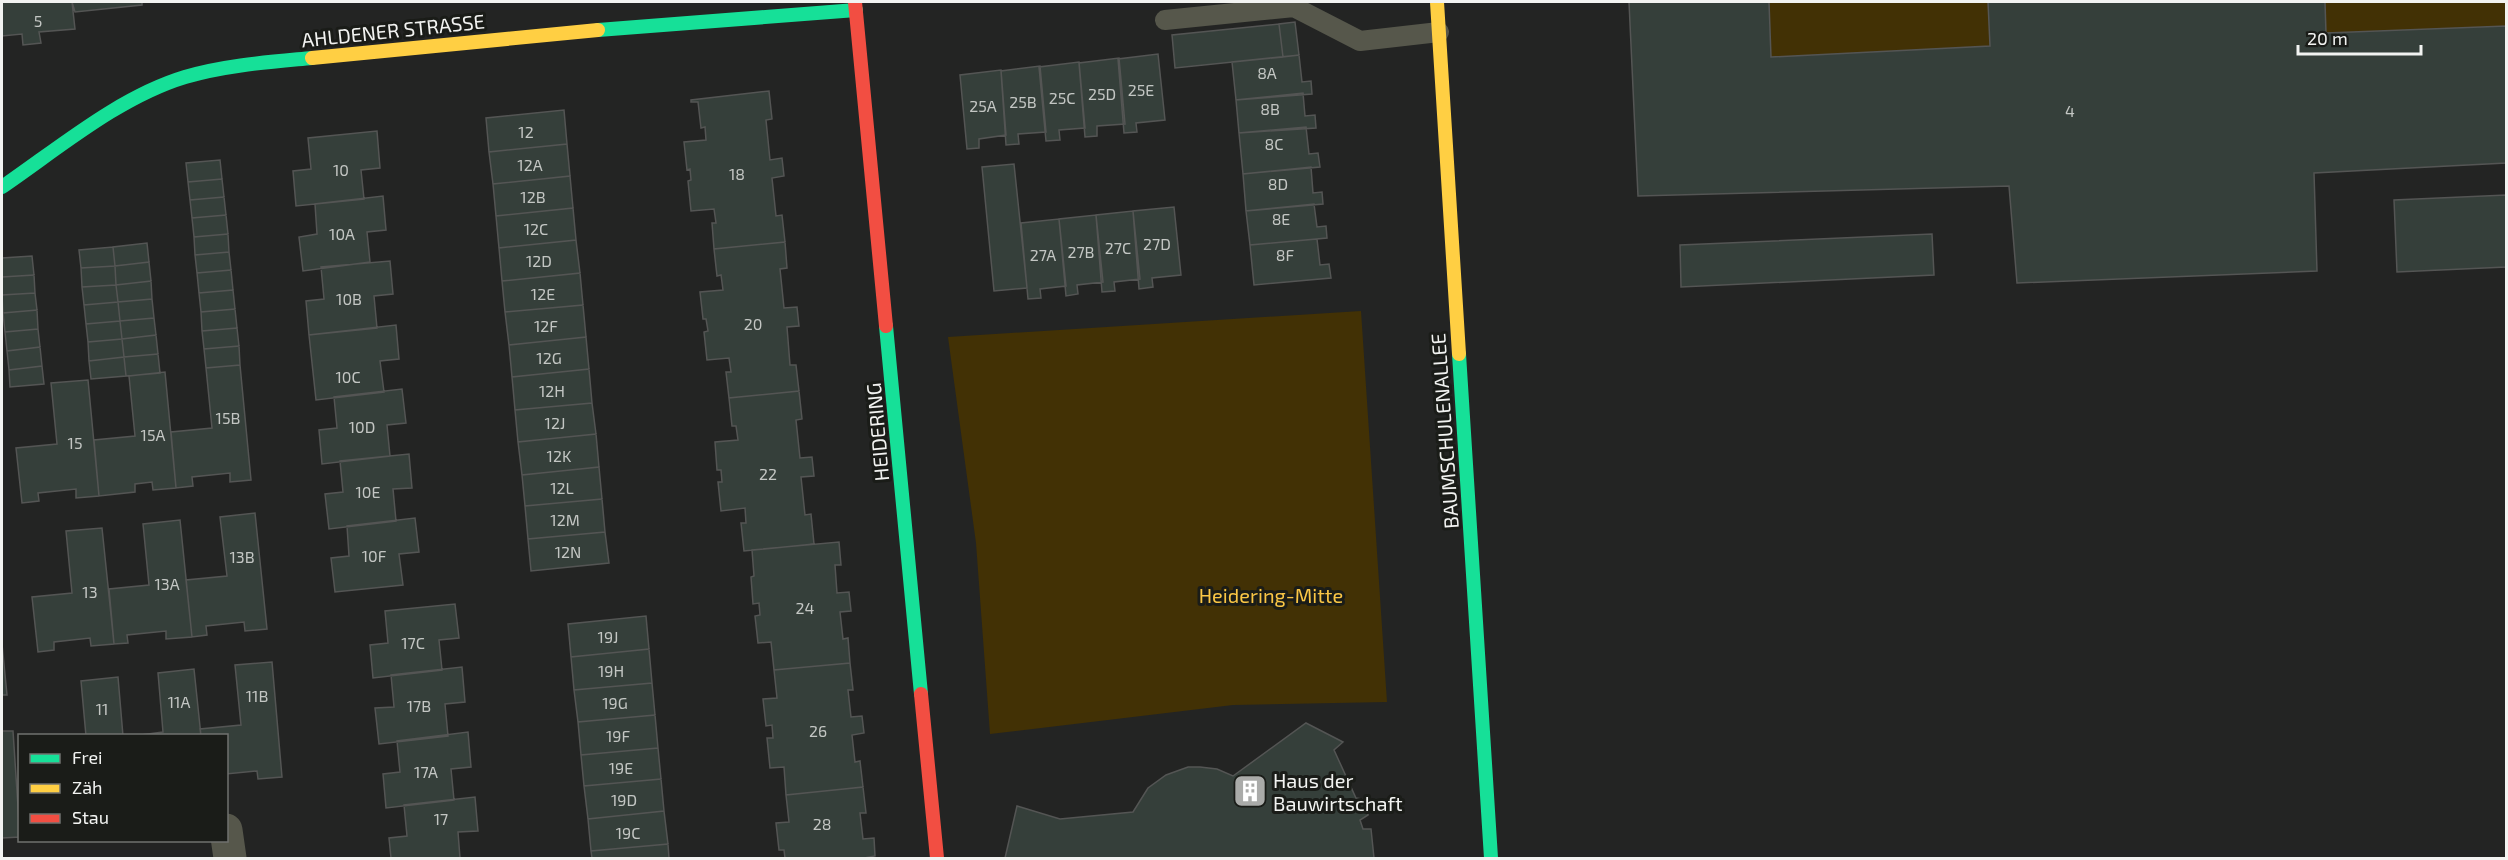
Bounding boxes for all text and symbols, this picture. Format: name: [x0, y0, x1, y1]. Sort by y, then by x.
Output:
street label: AHLDENER STRASSE: [300, 8, 486, 52]
house number: 5: [34, 11, 42, 30]
scale bar: [2298, 18, 2421, 56]
text: 20 m: [2307, 27, 2348, 49]
house number: 8A: [1257, 63, 1277, 82]
house number: 25E: [1128, 80, 1154, 99]
house number: 25D: [1088, 84, 1116, 103]
house number: 25C: [1049, 88, 1075, 107]
house number: 25B: [1009, 92, 1037, 111]
house number: 25A: [969, 96, 997, 115]
house number: 8B: [1260, 99, 1280, 118]
house number: 4: [2065, 101, 2075, 120]
house number: 12: [518, 122, 534, 141]
house number: 8C: [1265, 134, 1283, 153]
house number: 12A: [517, 155, 543, 174]
house number: 10: [333, 160, 349, 179]
house number: 18: [729, 164, 745, 183]
house number: 8D: [1268, 174, 1288, 193]
house number: 12B: [520, 187, 546, 206]
house number: 8E: [1272, 209, 1290, 228]
house number: 12C: [524, 219, 548, 238]
house number: 10A: [329, 224, 355, 243]
house number: 27D: [1143, 234, 1171, 253]
house number: 27C: [1105, 238, 1131, 257]
house number: 27B: [1067, 242, 1095, 261]
house number: 27A: [1030, 245, 1056, 264]
house number: 8F: [1276, 245, 1295, 264]
house number: 12D: [526, 251, 552, 270]
house number: 12E: [531, 284, 555, 303]
house number: 10B: [336, 289, 362, 308]
house number: 20: [744, 314, 762, 333]
house number: 12F: [534, 316, 558, 335]
street label: BAUMSCHULENALLEE: [1425, 332, 1463, 530]
house number: 12G: [536, 348, 562, 367]
house number: 10C: [335, 367, 361, 386]
house number: 12H: [539, 381, 565, 400]
street label: HEIDERING: [861, 382, 893, 482]
house number: 15B: [216, 408, 240, 427]
house number: 12J: [545, 413, 565, 432]
house number: 10D: [349, 417, 375, 436]
house number: 15A: [141, 425, 165, 444]
house number: 15: [68, 433, 82, 452]
house number: 12K: [547, 446, 572, 465]
house number: 22: [759, 464, 777, 483]
house number: 12L: [550, 478, 574, 497]
house number: 10E: [356, 482, 381, 501]
house number: 12M: [550, 510, 580, 529]
house number: 12N: [555, 542, 581, 561]
house number: 10F: [362, 546, 387, 565]
house number: 13B: [229, 547, 255, 566]
house number: 13A: [154, 574, 180, 593]
house number: 13: [82, 582, 98, 601]
park label: Heidering-Mitte: [1199, 583, 1343, 607]
house number: 24: [796, 598, 815, 617]
house number: 19J: [598, 627, 618, 646]
house number: 17C: [401, 633, 425, 652]
house number: 19H: [598, 661, 624, 680]
house number: 11B: [246, 686, 268, 705]
house number: 11A: [168, 692, 190, 711]
house number: 19G: [602, 693, 628, 712]
house number: 17B: [407, 696, 431, 715]
house number: 11: [96, 699, 108, 718]
house number: 26: [809, 721, 827, 740]
house number: 19F: [606, 726, 630, 745]
legend: [18, 734, 228, 842]
text: Frei: [72, 746, 103, 768]
house number: 19E: [609, 758, 633, 777]
house number: 17A: [414, 762, 438, 781]
place label: Haus der Bauwirtschaft: [1273, 768, 1403, 815]
building icon: Haus der Bauwirtschaft: [1232, 773, 1268, 809]
text: Zäh: [72, 776, 103, 798]
house number: 19D: [611, 790, 637, 809]
text: Stau: [72, 806, 109, 828]
house number: 17: [434, 809, 448, 828]
house number: 28: [813, 814, 831, 833]
house number: 19C: [616, 823, 640, 842]

